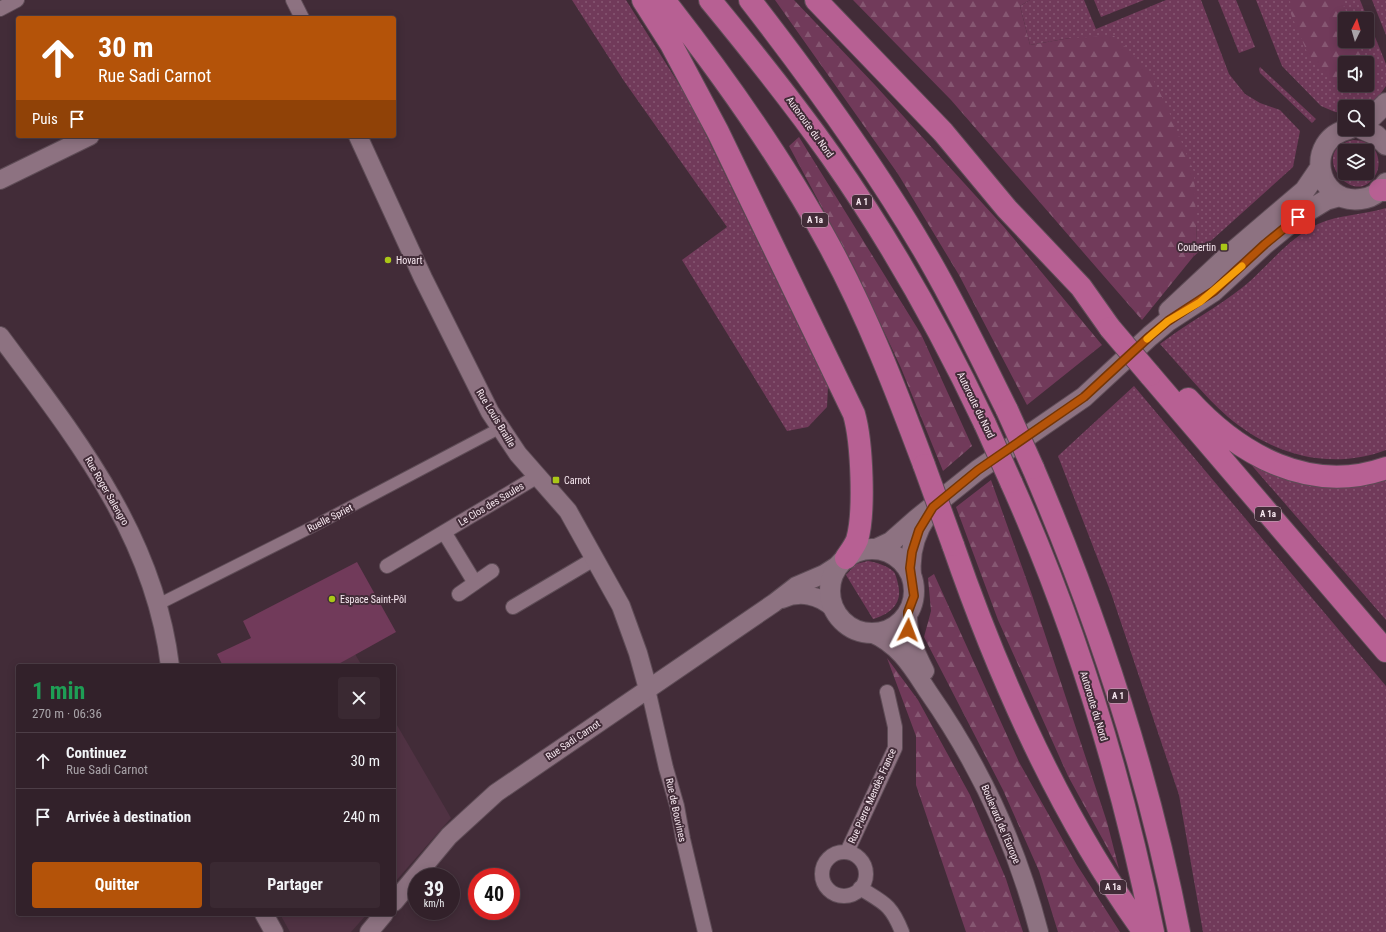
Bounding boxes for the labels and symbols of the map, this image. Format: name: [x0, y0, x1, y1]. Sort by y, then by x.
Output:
north arrow: [1338, 12, 1374, 48]
street label: Autoroute du Nord: [784, 94, 836, 160]
road number: A 1: [852, 195, 872, 209]
pin: [1281, 200, 1315, 234]
road number: A 1a: [802, 213, 828, 227]
place label: Coubertin: [1177, 242, 1216, 253]
marker: Coubertin: [1219, 242, 1229, 252]
marker: Hovart: [383, 255, 393, 265]
place label: Hovart: [396, 255, 422, 266]
street label: Autoroute du Nord: [955, 370, 997, 440]
street label: Rue Louis Braille: [474, 387, 518, 449]
street label: Rue Roger Salengro: [83, 455, 131, 527]
marker: Carnot: [551, 475, 561, 485]
place label: Carnot: [564, 475, 590, 486]
street label: Le Clos des Saules: [456, 480, 526, 528]
street label: Ruelle Spriet: [305, 502, 355, 534]
road number: A 1a: [1255, 507, 1281, 521]
marker: Espace Saint-Pôl: [327, 594, 337, 604]
place label: Espace Saint-Pôl: [340, 594, 406, 605]
position arrow: [887, 609, 929, 651]
street label: Autoroute du Nord: [1078, 670, 1110, 742]
road number: A 1: [1108, 689, 1128, 703]
street label: Rue Sadi Carnot: [544, 718, 602, 762]
street label: Rue Pierre Mendès France: [846, 747, 898, 845]
street label: Rue de Bouvines: [664, 777, 688, 843]
street label: Boulevard de l'Europe: [979, 783, 1023, 865]
speed limit sign: 40: [468, 868, 520, 920]
road number: A 1a: [1100, 880, 1126, 894]

